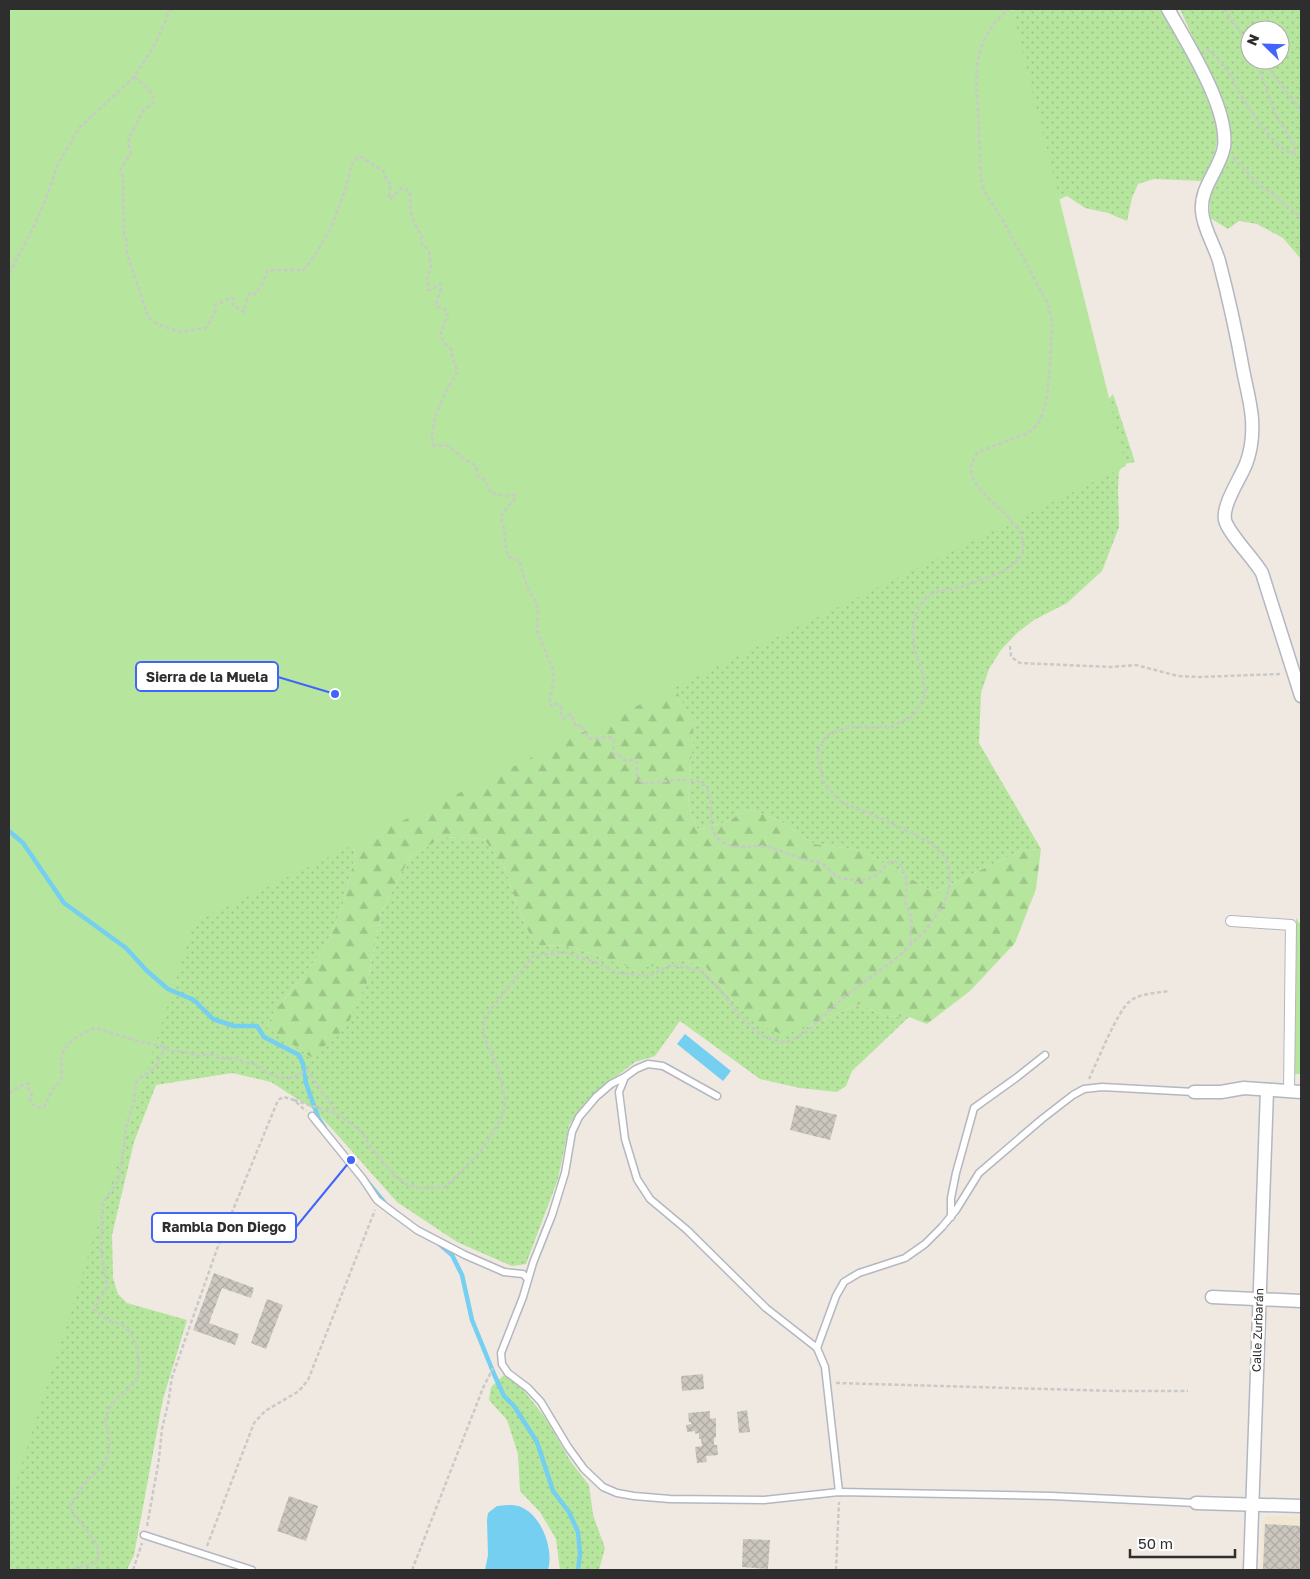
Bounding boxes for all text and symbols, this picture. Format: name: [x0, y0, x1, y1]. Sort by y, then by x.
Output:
north arrow: [1240, 20, 1290, 70]
text: N: [1243, 32, 1262, 48]
callout: Sierra de la Muela: [136, 662, 278, 691]
text: Sierra de la Muela: [146, 668, 268, 685]
callout: Rambla Don Diego: [152, 1213, 296, 1242]
text: Rambla Don Diego: [162, 1218, 286, 1235]
street label: Calle Zurbarán: [1249, 1288, 1266, 1372]
scale bar: [1130, 1526, 1235, 1558]
text: 50 m: [1138, 1534, 1173, 1552]

